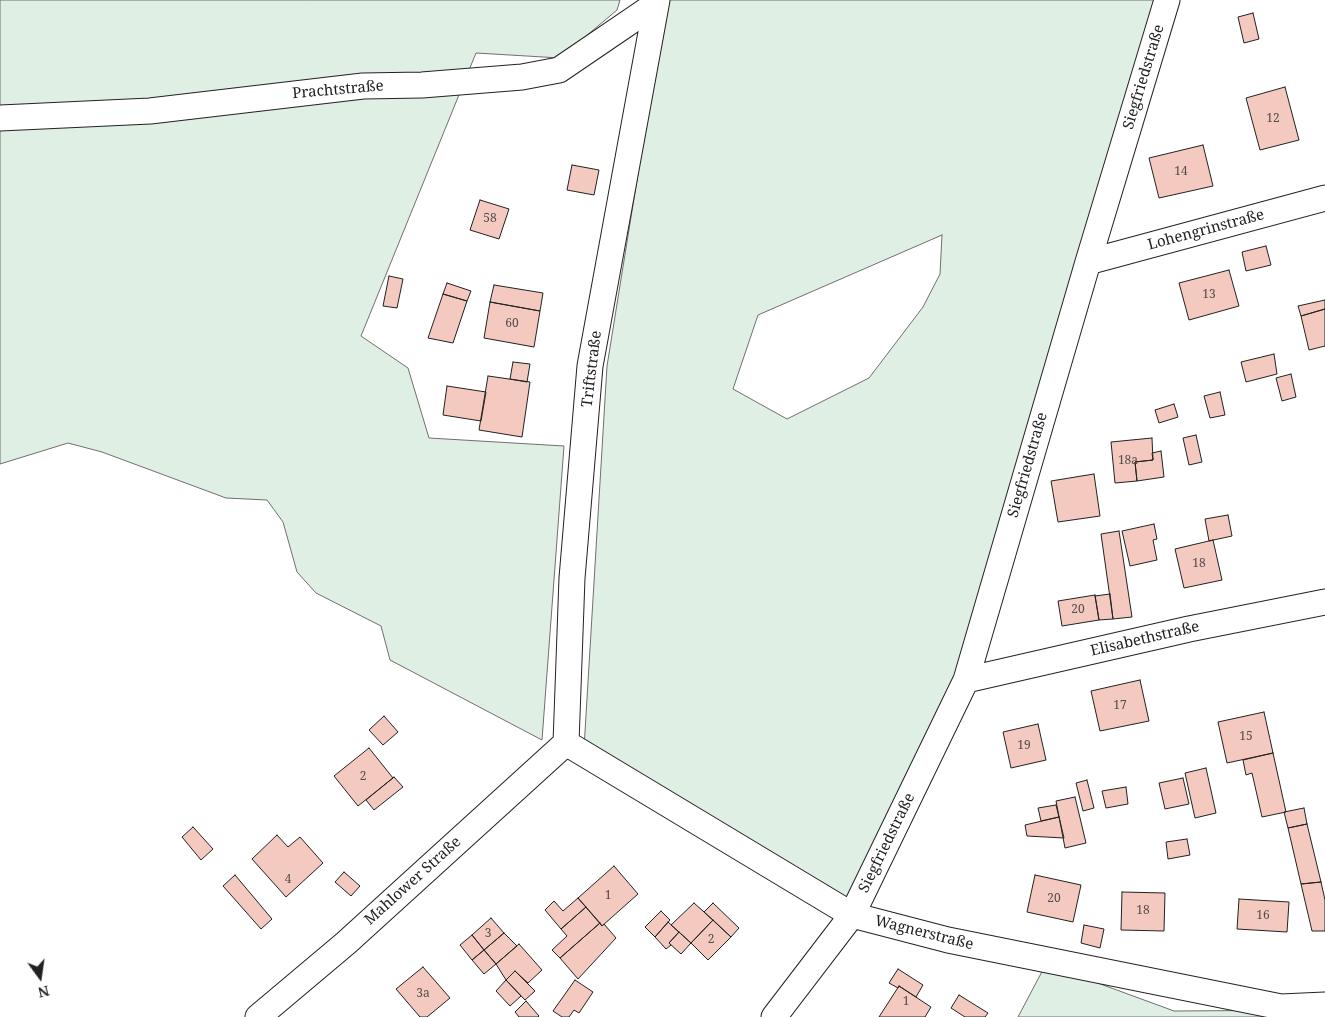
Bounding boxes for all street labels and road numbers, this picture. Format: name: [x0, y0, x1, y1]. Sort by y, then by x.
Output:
street label: Siegfriedstraße: [1120, 22, 1168, 132]
street label: Prachtstraße: [292, 77, 384, 103]
street label: Lohengrinstraße: [1146, 206, 1266, 254]
street label: Triftstraße: [578, 330, 606, 408]
street label: Siegfriedstraße: [1004, 410, 1052, 520]
street label: Elisabethstraße: [1089, 618, 1201, 660]
street label: Siegfriedstraße: [855, 790, 919, 896]
street label: Mahlower Straße: [361, 833, 465, 929]
street label: Wagnerstraße: [873, 912, 975, 954]

